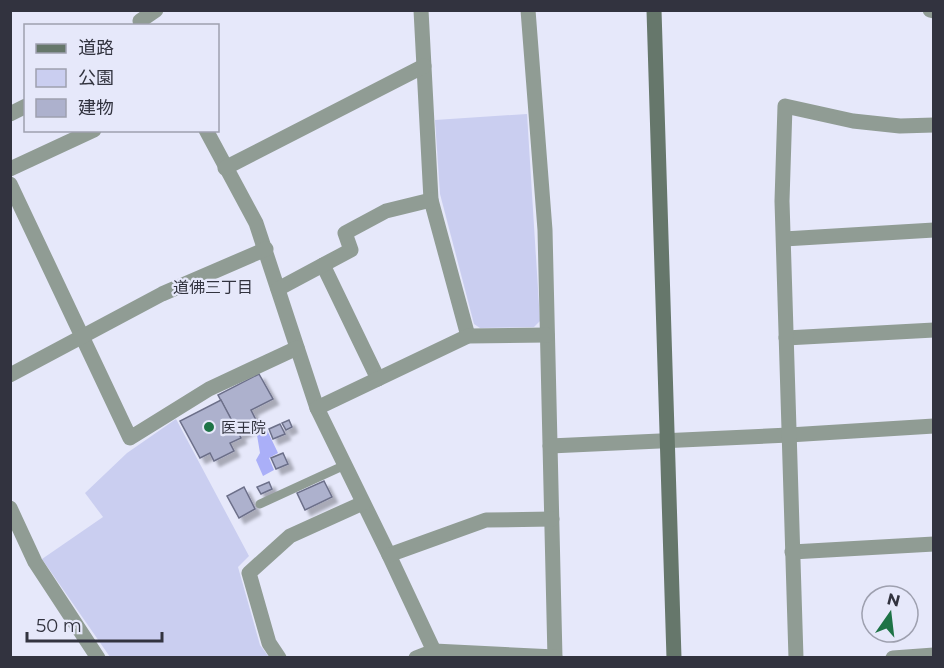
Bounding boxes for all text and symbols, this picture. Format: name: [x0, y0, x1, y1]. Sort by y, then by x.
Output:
legend: [24, 24, 219, 132]
text: 道路: [78, 37, 114, 59]
text: 公園: [78, 67, 114, 89]
text: 建物: [78, 97, 114, 119]
district label: 道佛三丁目: [173, 278, 253, 297]
place label: 医王院: [221, 418, 266, 437]
marker: 医王院: [202, 420, 216, 434]
north arrow: [860, 584, 920, 644]
text: N: [885, 589, 902, 611]
scale bar: [27, 605, 162, 643]
text: 50 m: [36, 615, 82, 637]

